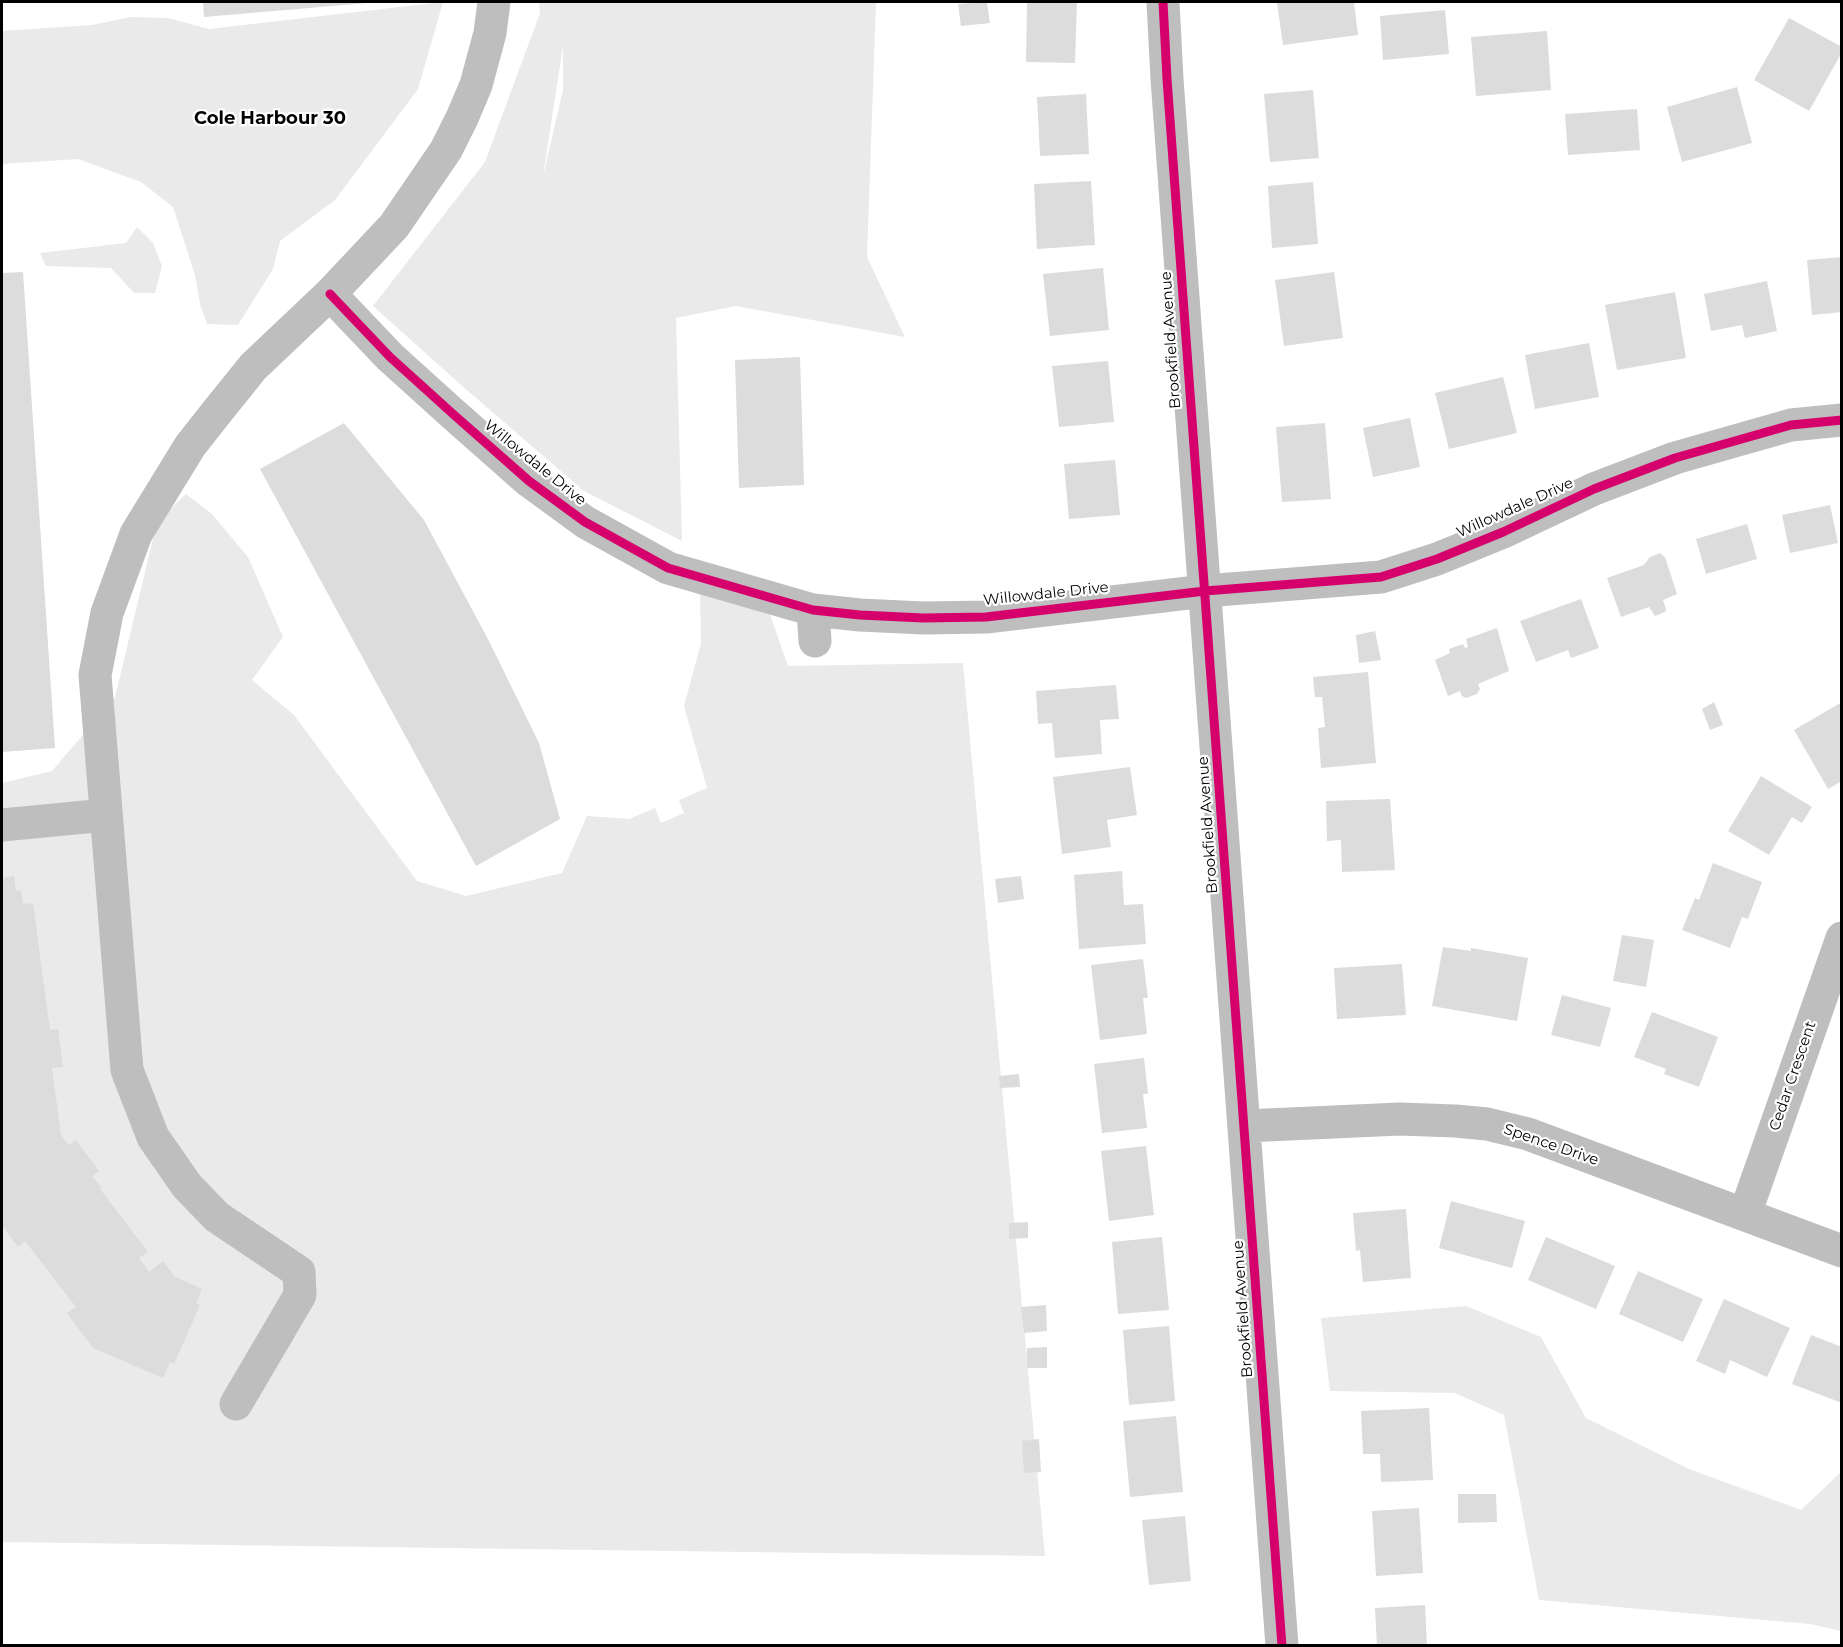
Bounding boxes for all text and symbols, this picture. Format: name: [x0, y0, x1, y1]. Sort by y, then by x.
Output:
district label: Cole Harbour 30: [194, 108, 346, 130]
street label: Brookfield Avenue: [1157, 271, 1185, 409]
street label: Willowdale Drive: [480, 416, 590, 510]
street label: Willowdale Drive: [1454, 474, 1576, 542]
street label: Willowdale Drive: [982, 578, 1110, 610]
street label: Brookfield Avenue: [1194, 756, 1222, 894]
street label: Cedar Crescent: [1766, 1019, 1820, 1133]
street label: Spence Drive: [1501, 1120, 1601, 1170]
street label: Brookfield Avenue: [1229, 1240, 1257, 1378]

